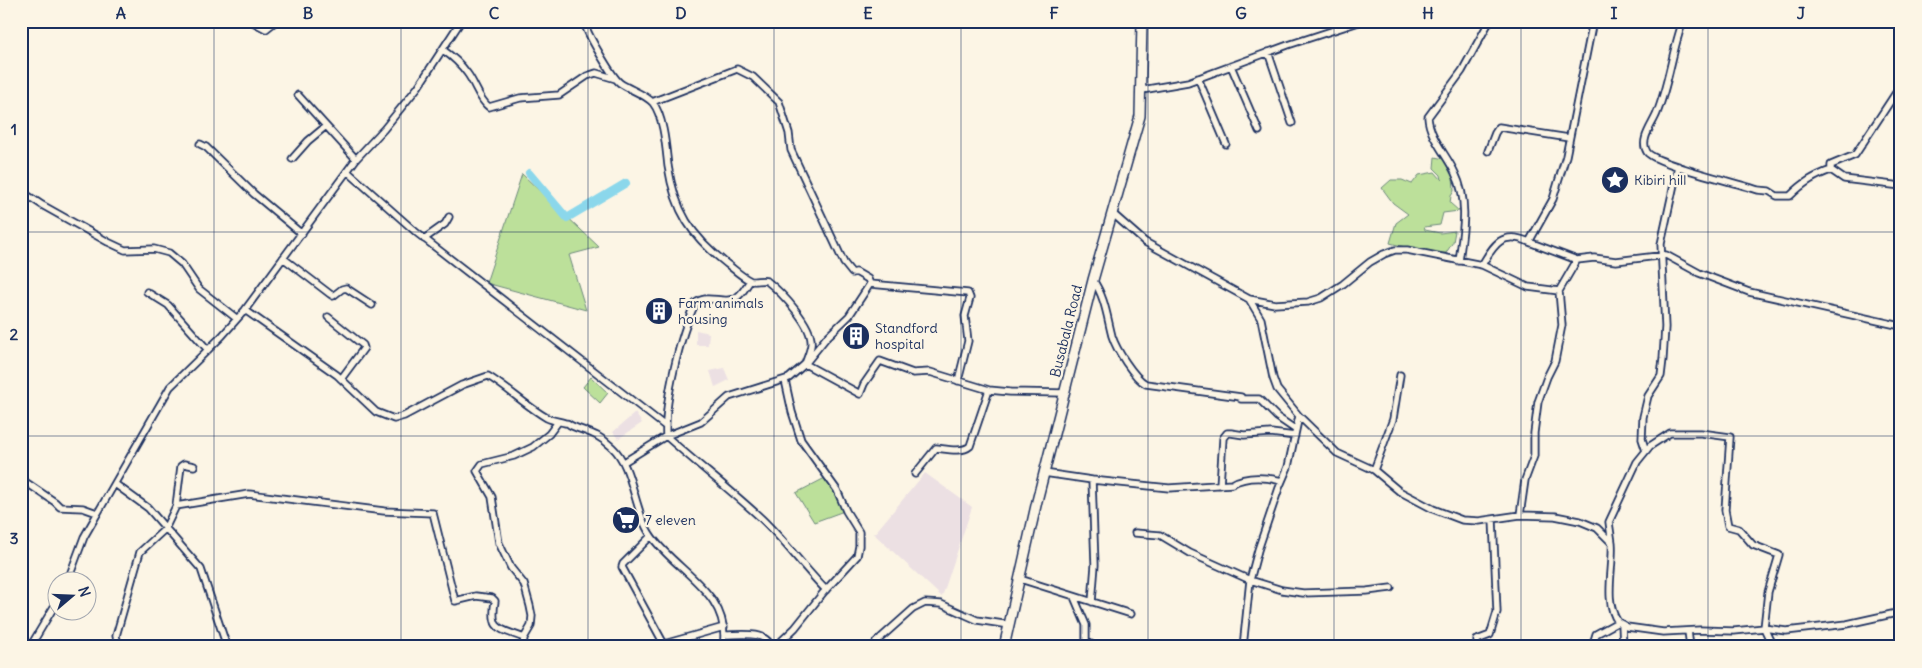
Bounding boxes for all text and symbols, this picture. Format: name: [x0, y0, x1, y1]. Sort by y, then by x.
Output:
text: A: [116, 3, 126, 23]
text: B: [303, 3, 314, 23]
text: C: [489, 3, 500, 23]
text: D: [675, 3, 687, 23]
text: E: [863, 3, 873, 23]
text: F: [1049, 3, 1059, 23]
text: G: [1235, 3, 1247, 23]
text: H: [1422, 3, 1434, 23]
text: I: [1611, 3, 1618, 23]
text: J: [1797, 3, 1806, 23]
text: 1: [11, 119, 17, 139]
place icon: Kibiri hill: [1600, 165, 1630, 195]
place label: Kibiri hill: [1634, 171, 1686, 189]
street label: Busabala Road: [1046, 283, 1086, 379]
place label: Farm animals housing: [678, 294, 764, 328]
building icon: Farm animals housing: [644, 296, 674, 326]
place label: Standford hospital: [875, 319, 938, 353]
building icon: Standford hospital: [841, 321, 871, 351]
text: 2: [10, 324, 19, 344]
supermarket icon: 7 eleven: [611, 505, 641, 535]
place label: 7 eleven: [645, 511, 696, 529]
text: 3: [9, 528, 19, 548]
north arrow: [48, 570, 98, 620]
text: N: [74, 584, 94, 599]

